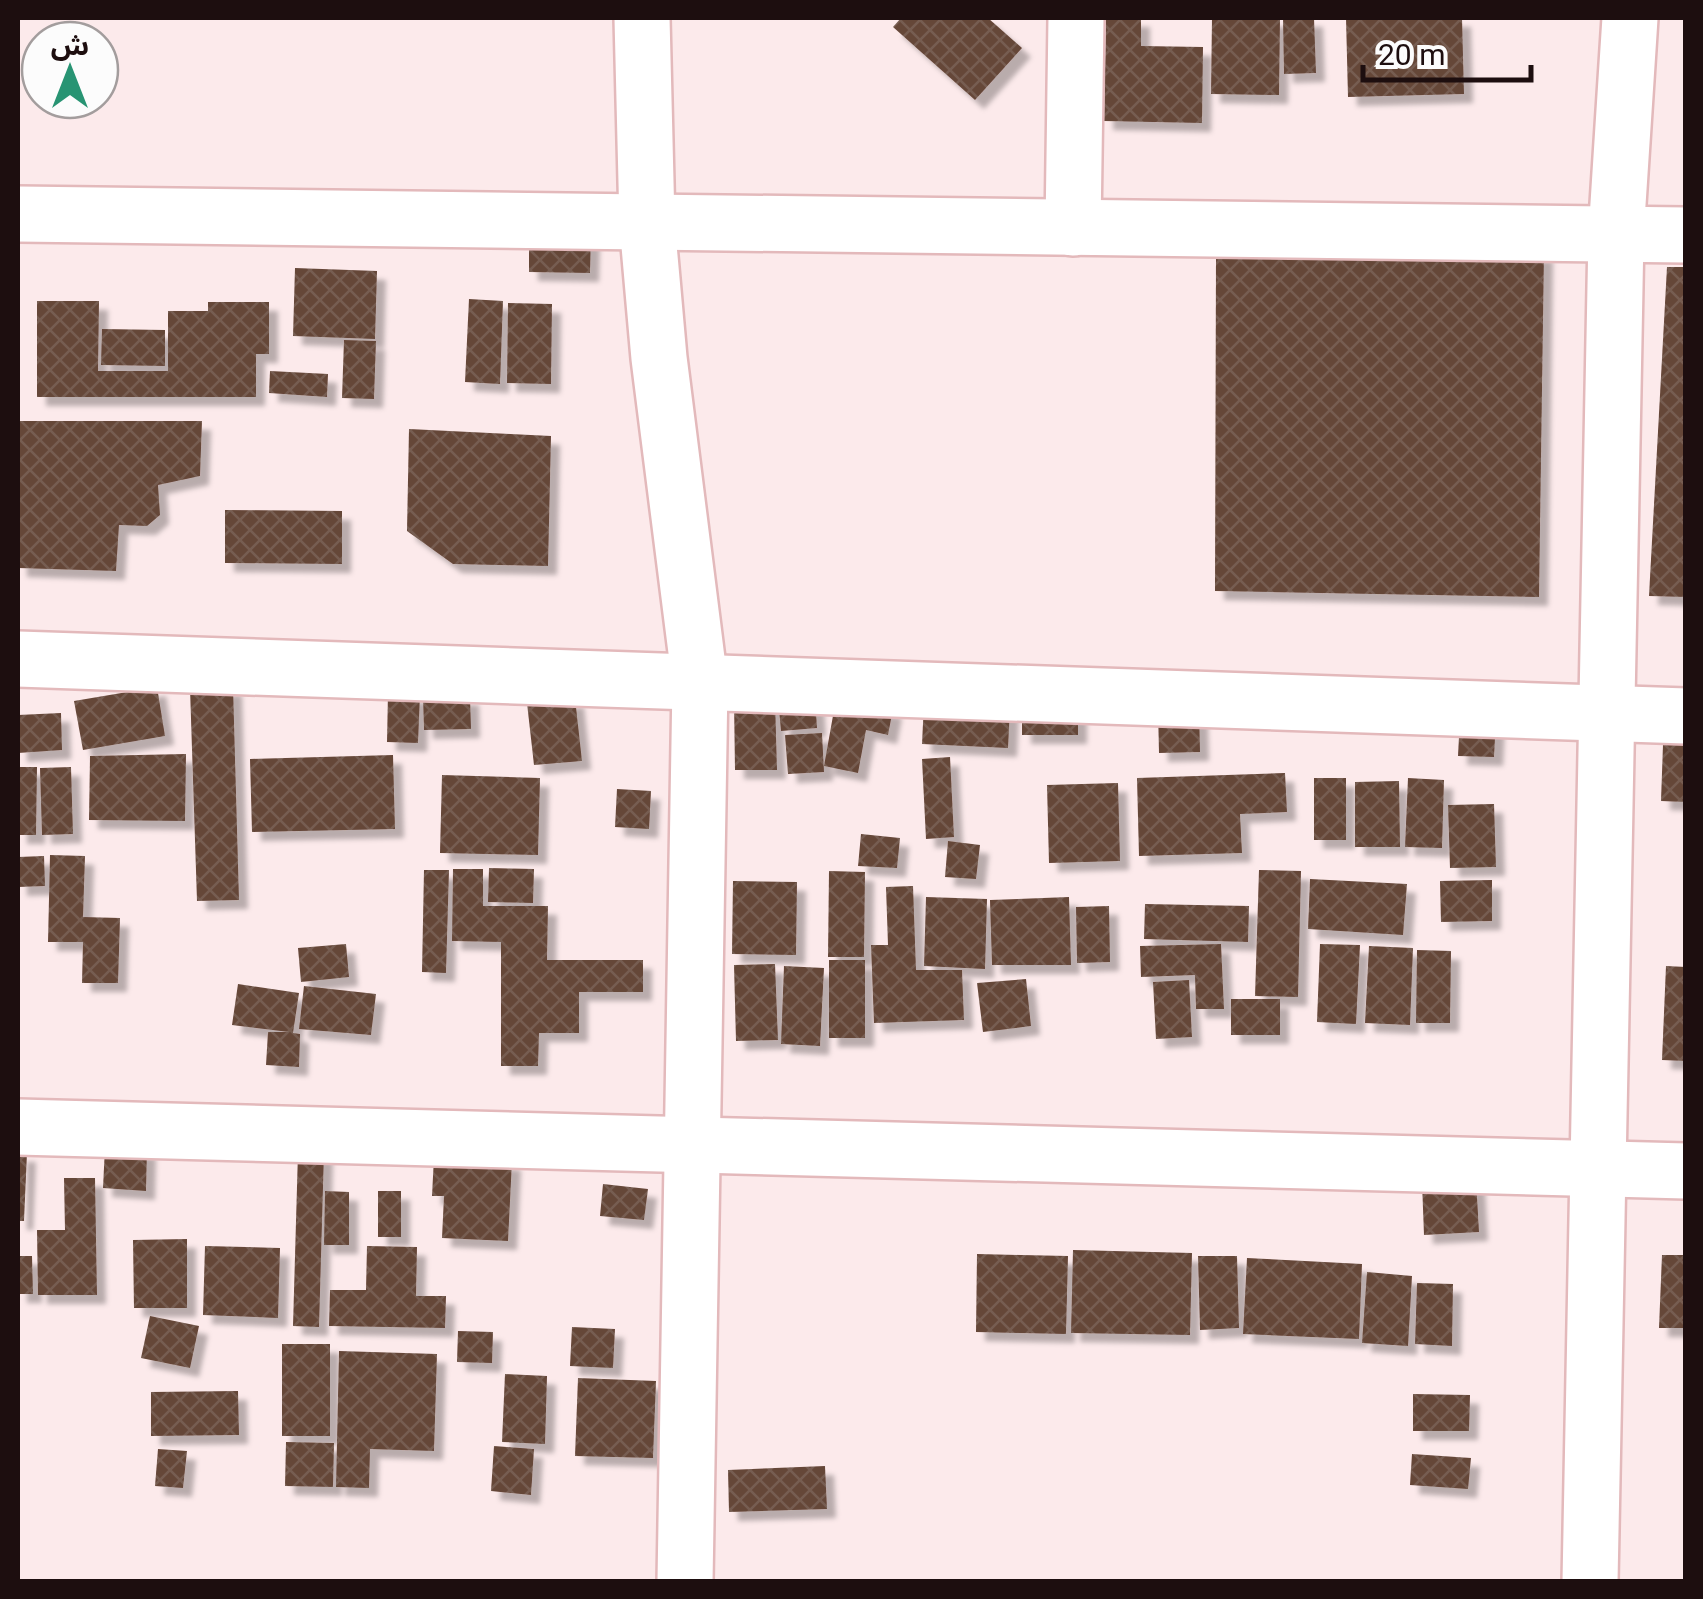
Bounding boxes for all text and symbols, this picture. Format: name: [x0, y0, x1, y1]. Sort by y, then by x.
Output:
north arrow: [20, 20, 120, 120]
scale bar: [1363, 20, 1530, 82]
text: ش: [51, 29, 89, 62]
text: 20 m: [1378, 37, 1445, 72]

